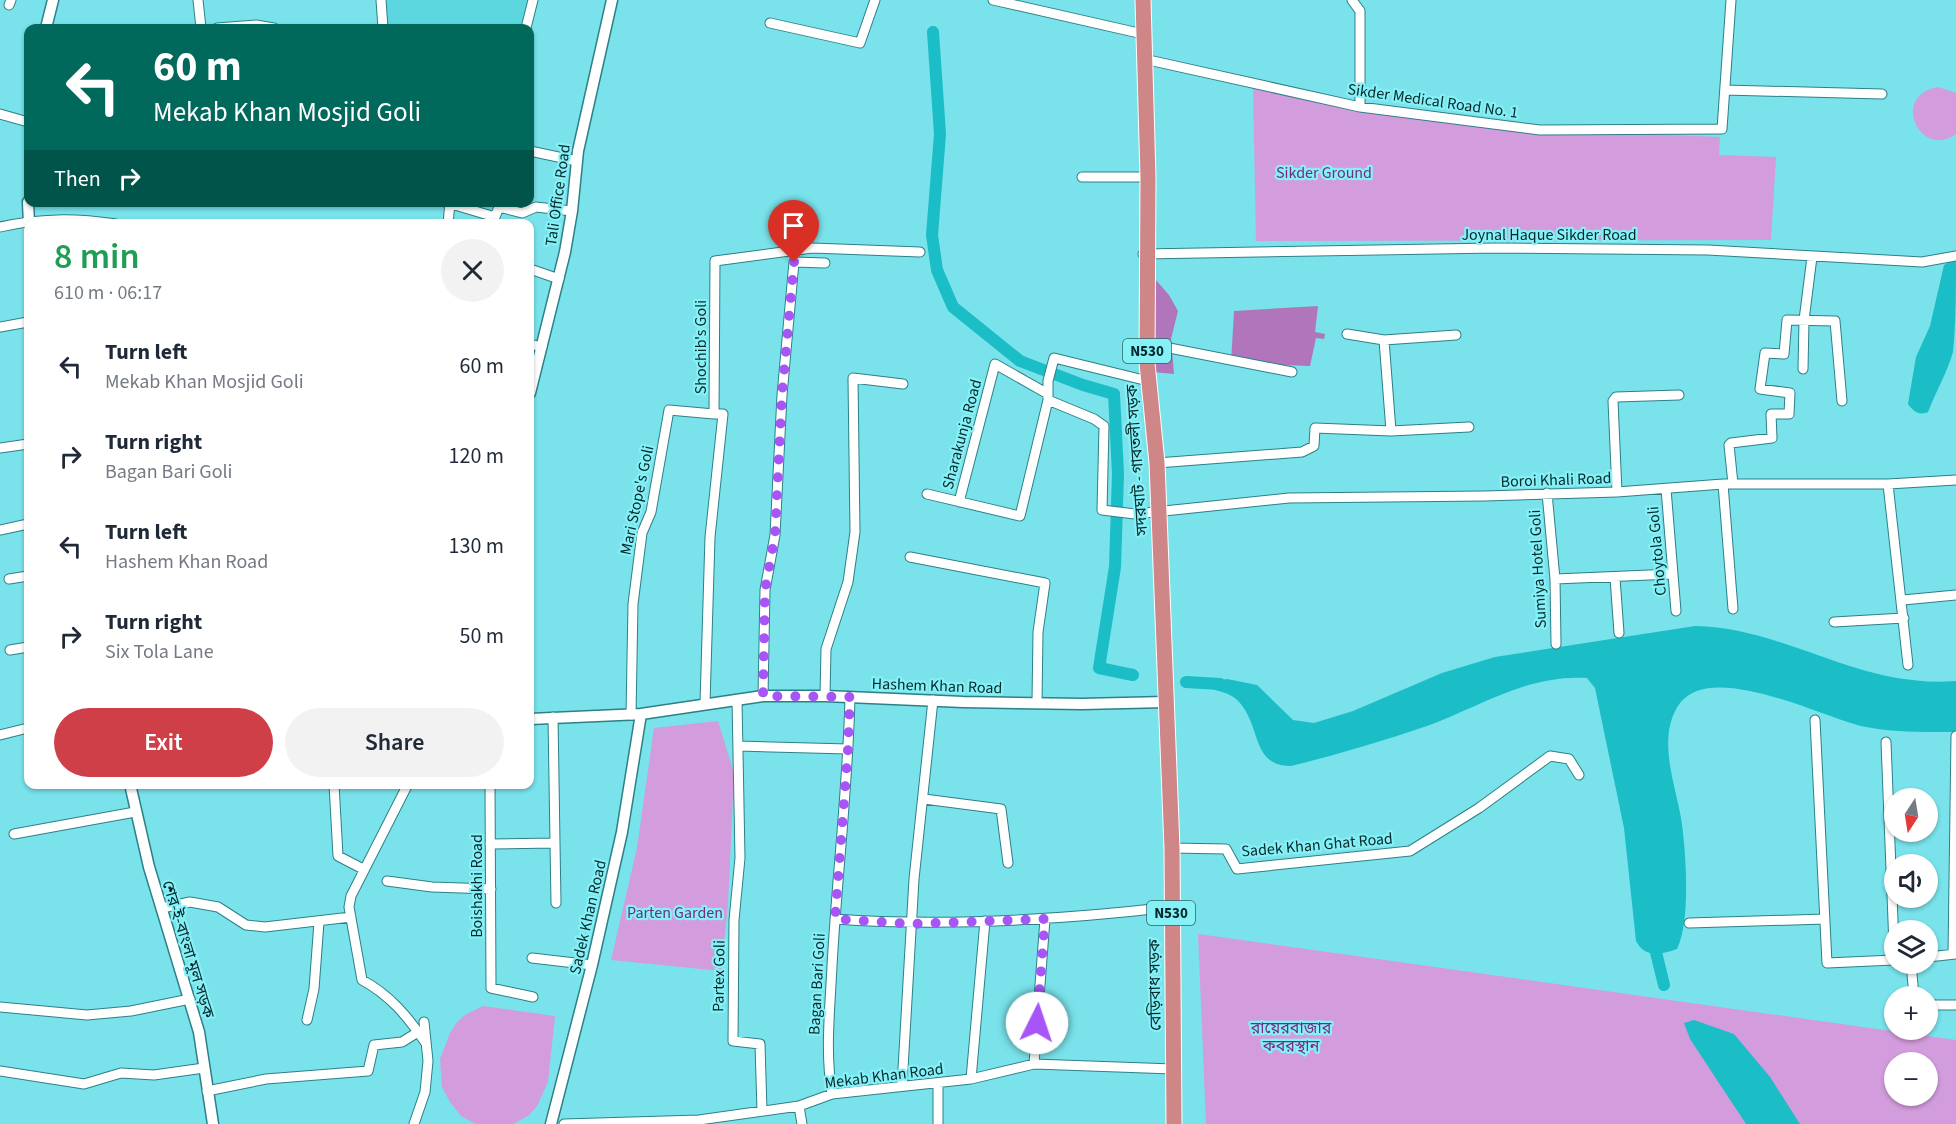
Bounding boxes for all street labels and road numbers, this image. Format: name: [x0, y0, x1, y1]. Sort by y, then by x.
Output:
street label: Sikder Medical Road No. 1: [1346, 78, 1520, 124]
street label: Tali Office Road: [540, 143, 576, 248]
street label: Joynal Haque Sikder Road: [1461, 224, 1637, 246]
street label: Shochib's Goli: [690, 300, 712, 394]
road number: N530: [1123, 339, 1171, 363]
street label: Sharakunja Road: [937, 377, 987, 492]
street label: সদরঘাট - গাবতলী সড়ক: [1121, 382, 1153, 537]
street label: Mari Stope's Goli: [615, 443, 659, 557]
street label: Boroi Khali Road: [1500, 467, 1612, 493]
street label: Choytola Goli: [1642, 505, 1672, 597]
street label: Sumiya Hotel Goli: [1524, 509, 1552, 629]
street label: Hashem Khan Road: [871, 673, 1003, 699]
street label: Sadek Khan Ghat Road: [1240, 827, 1394, 863]
street label: Boishakhi Road: [466, 834, 488, 938]
street label: Sadek Khan Road: [564, 858, 612, 977]
street label: শের-ই-বাংলা মূল সড়ক: [157, 878, 220, 1022]
road number: N530: [1147, 901, 1195, 925]
street label: Bagan Bari Goli: [803, 933, 831, 1036]
street label: বেড়িবাধ সড়ক: [1143, 938, 1167, 1031]
street label: Partex Goli: [707, 940, 731, 1012]
street label: Mekab Khan Road: [823, 1058, 945, 1094]

